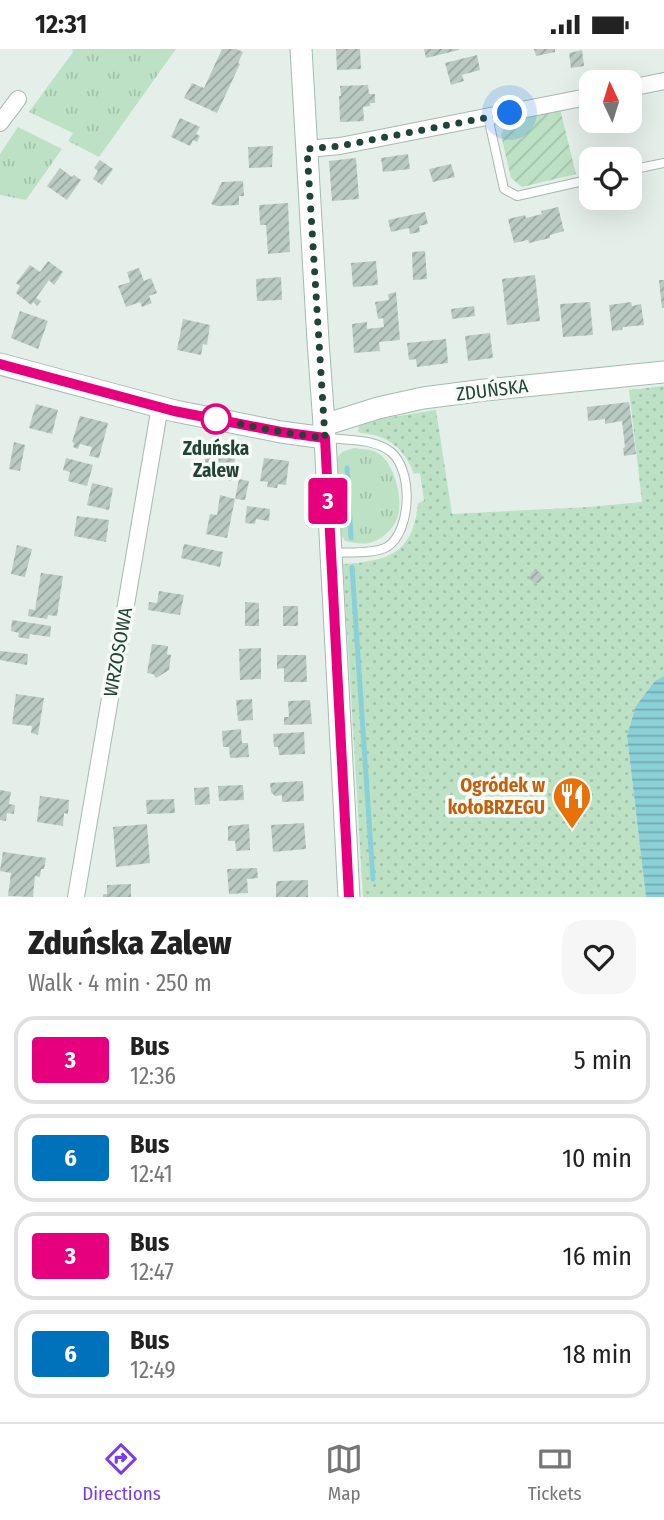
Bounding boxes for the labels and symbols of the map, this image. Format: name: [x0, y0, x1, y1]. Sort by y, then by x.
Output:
north arrow: [579, 70, 642, 133]
your location: [492, 95, 527, 130]
street label: ZDUŃSKA: [455, 374, 529, 406]
marker: Zduńska Zalew: [201, 404, 231, 434]
place label: Zduńska Zalew: [183, 437, 249, 482]
line badge: 3: [305, 478, 351, 524]
street label: WRZOSOWA: [99, 605, 137, 699]
place label: Ogródek w kołoBRZEGU: [448, 774, 545, 819]
restaurant icon: Ogródek w kołoBRZEGU: [551, 775, 593, 830]

